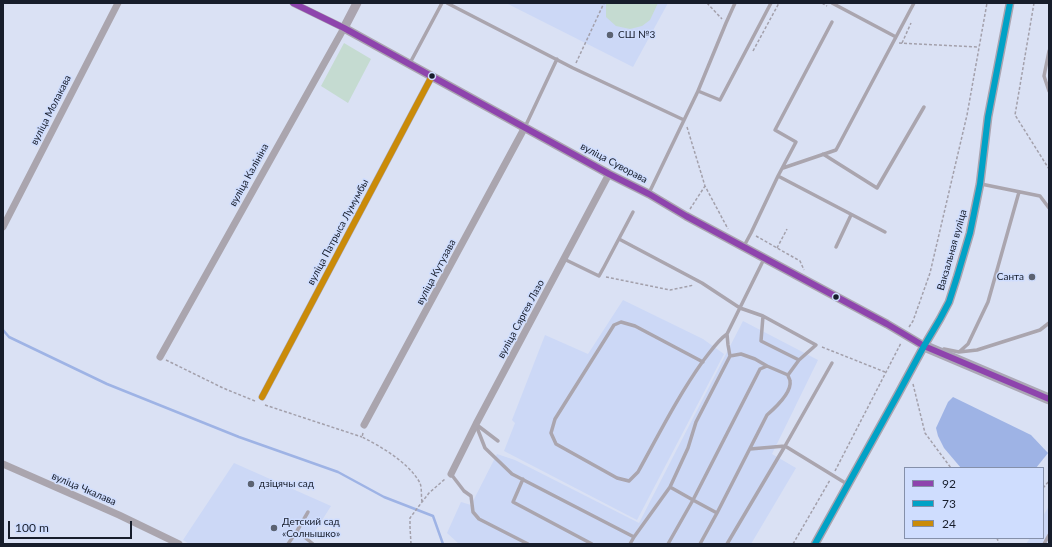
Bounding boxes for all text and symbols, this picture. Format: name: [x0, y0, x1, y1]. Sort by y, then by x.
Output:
place label: СШ №3: [618, 29, 655, 41]
marker: СШ №3: [605, 30, 615, 40]
unlabelled marker: [427, 71, 437, 81]
street label: вуліца Молакава: [28, 73, 74, 147]
street label: вуліца Суворава: [578, 140, 650, 186]
street label: вуліца Калініна: [227, 142, 271, 208]
street label: вуліца Патрыса Лумумбы: [305, 177, 371, 287]
street label: Вакзальная вуліца: [935, 208, 969, 292]
street label: вуліца Кутузава: [414, 237, 458, 307]
place label: Санта: [997, 271, 1024, 283]
marker: Санта: [1027, 272, 1037, 282]
street label: вуліца Сяргея Лазо: [495, 278, 547, 360]
unlabelled marker: [831, 292, 841, 302]
legend: [904, 467, 1044, 539]
street label: вуліца Чкалава: [50, 470, 118, 508]
text: 92: [942, 476, 956, 491]
place label: дзіцячы сад: [259, 478, 314, 490]
marker: дзіцячы сад: [246, 479, 256, 489]
text: 73: [942, 496, 956, 511]
scale bar: [10, 513, 134, 539]
place label: Детский сад «Солнышко»: [282, 516, 340, 540]
text: 24: [942, 516, 956, 531]
text: 100 m: [15, 520, 49, 535]
marker: Детский сад «Солнышко»: [269, 523, 279, 533]

